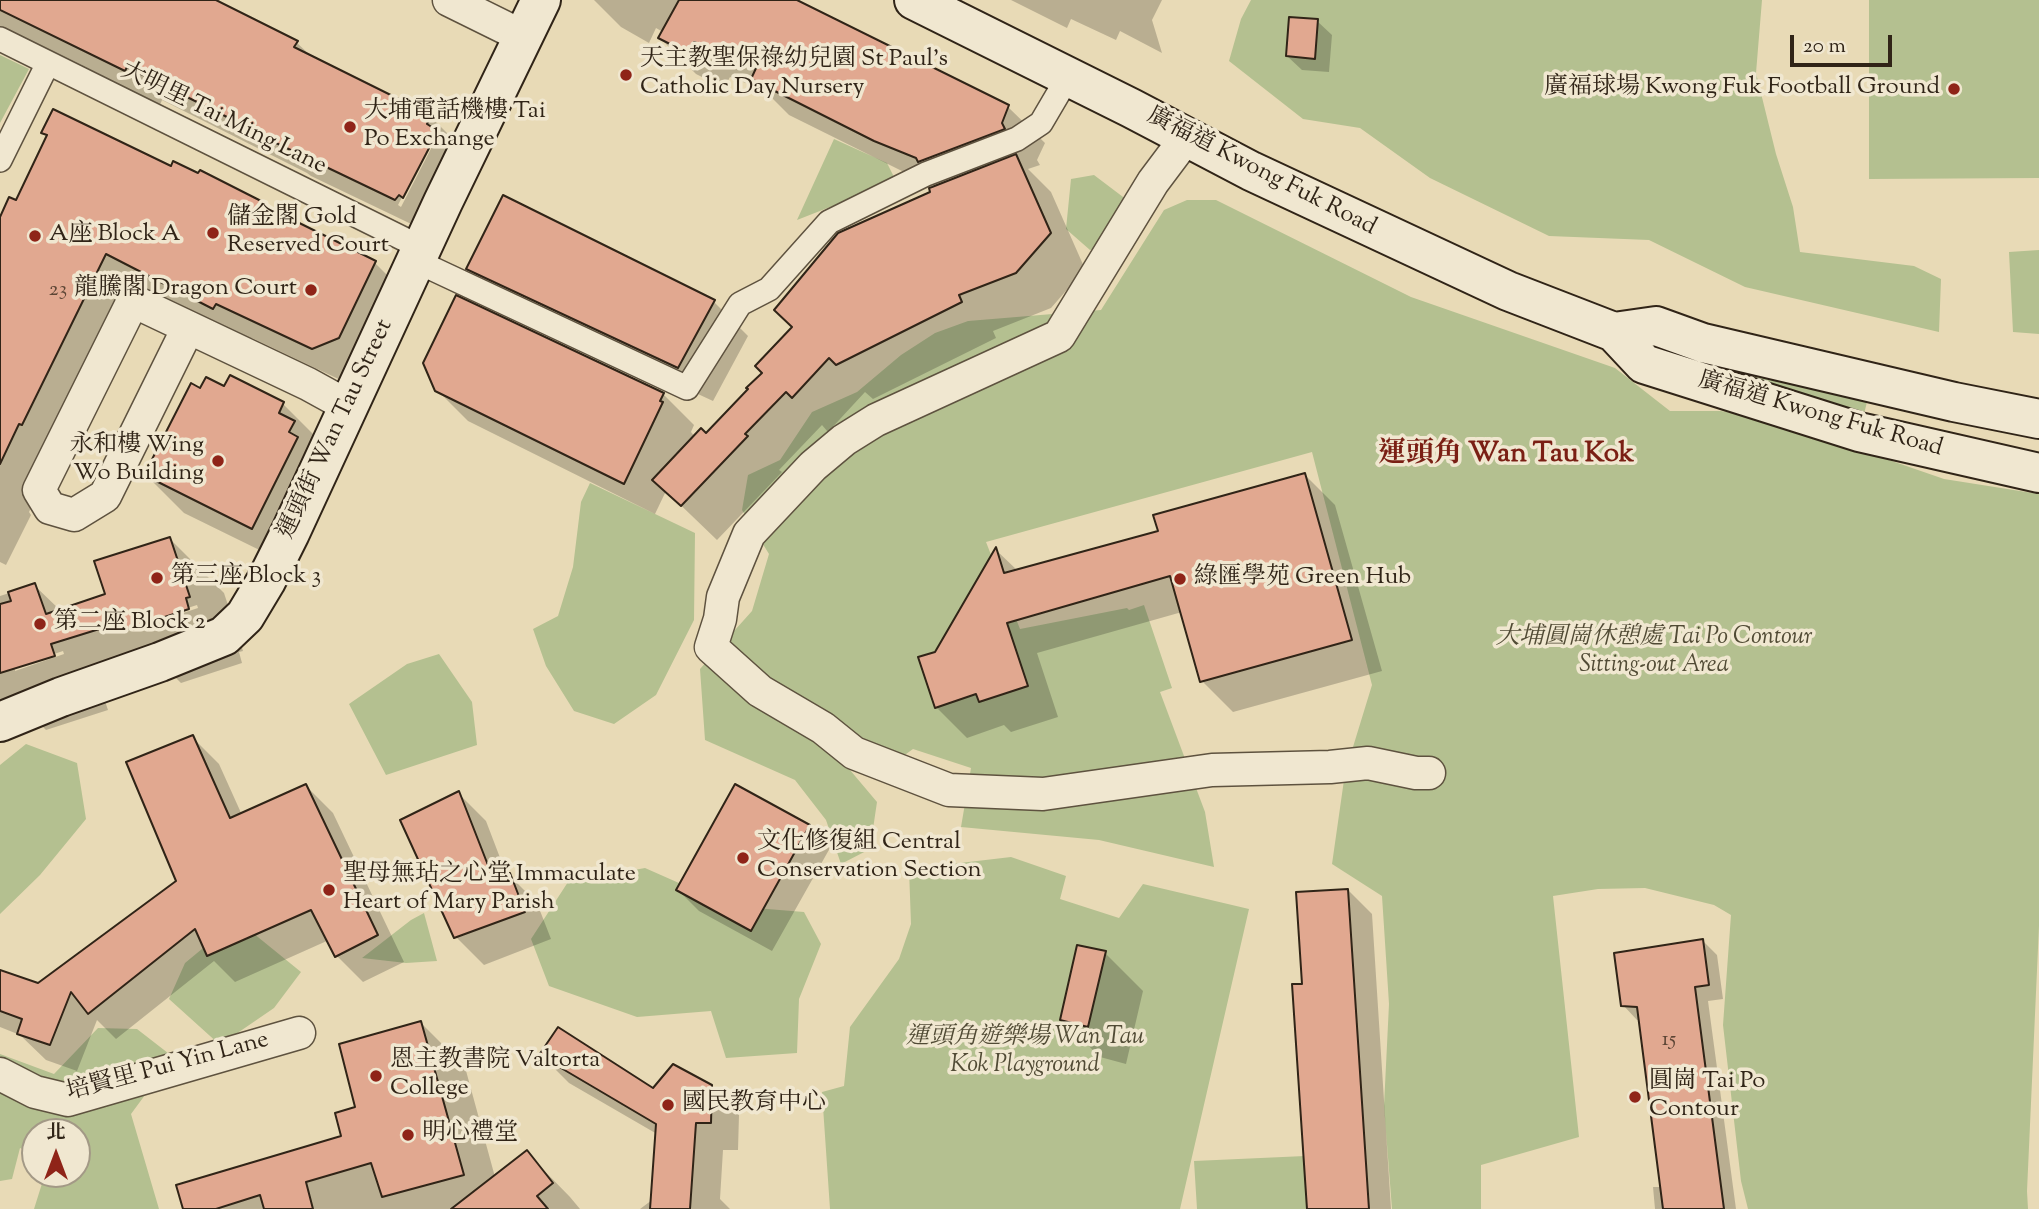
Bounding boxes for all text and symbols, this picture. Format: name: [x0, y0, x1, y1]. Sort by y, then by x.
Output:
scale bar: [1794, 21, 1896, 65]
text: 20 m: [1803, 32, 1846, 62]
place label: 天主教聖保祿幼兒園 St Paul's Catholic Day Nursery: [640, 47, 948, 103]
street label: 大明里 Tai Ming Lane: [115, 58, 331, 182]
marker: 天主教聖保祿幼兒園 St Paul's Catholic Day Nursery: [618, 67, 634, 83]
place label: 廣福球場 Kwong Fuk Football Ground: [1544, 75, 1940, 103]
marker: 廣福球場 Kwong Fuk Football Ground: [1946, 81, 1962, 97]
place label: 大埔電話機樓 Tai Po Exchange: [364, 99, 546, 155]
street label: 廣福道 Kwong Fuk Road: [1142, 103, 1380, 243]
marker: 大埔電話機樓 Tai Po Exchange: [342, 119, 358, 135]
place label: 儲金閣 Gold Reserved Court: [227, 205, 389, 261]
place label: A座 Block A: [49, 222, 181, 250]
marker: 儲金閣 Gold Reserved Court: [205, 225, 221, 241]
marker: A座 Block A: [27, 228, 43, 244]
place label: 龍騰閣 Dragon Court: [74, 276, 297, 304]
house number: 23: [49, 278, 67, 304]
marker: 龍騰閣 Dragon Court: [303, 282, 319, 298]
street label: 運頭街 Wan Tau Street: [273, 316, 401, 544]
street label: 廣福道 Kwong Fuk Road: [1694, 367, 1946, 465]
place label: 永和樓 Wing Wo Building: [69, 433, 204, 489]
district label: 運頭角 Wan Tau Kok: [1378, 439, 1634, 473]
marker: 永和樓 Wing Wo Building: [210, 453, 226, 469]
place label: 第三座 Block 3: [171, 564, 321, 592]
place label: 綠匯學苑 Green Hub: [1194, 565, 1411, 593]
marker: 第三座 Block 3: [149, 570, 165, 586]
marker: 綠匯學苑 Green Hub: [1172, 571, 1188, 587]
place label: 第二座 Block 2: [54, 610, 206, 638]
marker: 第二座 Block 2: [32, 616, 48, 632]
park label: 大埔圓崗休憩處 Tai Po Contour Sitting-out Area: [1495, 625, 1813, 681]
place label: 文化修復組 Central Conservation Section: [757, 830, 982, 886]
marker: 文化修復組 Central Conservation Section: [735, 850, 751, 866]
place label: 聖母無玷之心堂 Immaculate Heart of Mary Parish: [343, 862, 636, 918]
marker: 聖母無玷之心堂 Immaculate Heart of Mary Parish: [321, 882, 337, 898]
park label: 運頭角遊樂場 Wan Tau Kok Playground: [906, 1025, 1144, 1081]
street label: 培賢里 Pui Yin Lane: [64, 1027, 272, 1109]
house number: 15: [1662, 1028, 1676, 1054]
place label: 恩主教書院 Valtorta College: [390, 1048, 600, 1104]
marker: 恩主教書院 Valtorta College: [368, 1068, 384, 1084]
place label: 圓崗 Tai Po Contour: [1649, 1069, 1765, 1125]
marker: 圓崗 Tai Po Contour: [1627, 1089, 1643, 1105]
place label: 國民教育中心: [682, 1091, 826, 1119]
marker: 國民教育中心: [660, 1097, 676, 1113]
north arrow: [21, 1118, 91, 1188]
text: 北: [46, 1120, 66, 1147]
place label: 明心禮堂: [422, 1121, 518, 1149]
marker: 明心禮堂: [400, 1127, 416, 1143]

